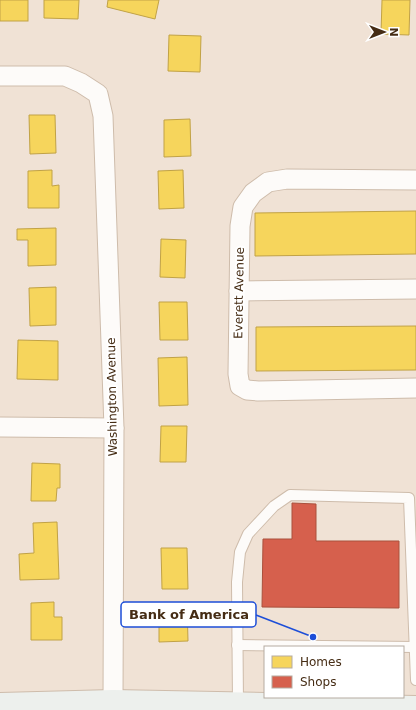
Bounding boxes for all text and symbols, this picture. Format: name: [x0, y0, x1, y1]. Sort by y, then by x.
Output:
north arrow: [364, 12, 404, 52]
text: N: [387, 27, 400, 37]
street label: Everett Avenue: [231, 247, 247, 339]
street label: Washington Avenue: [104, 337, 120, 457]
callout: Bank of America: [121, 602, 256, 627]
text: Bank of America: [129, 607, 249, 622]
legend: [264, 646, 404, 698]
text: Homes: [300, 655, 342, 669]
text: Shops: [300, 675, 336, 689]

